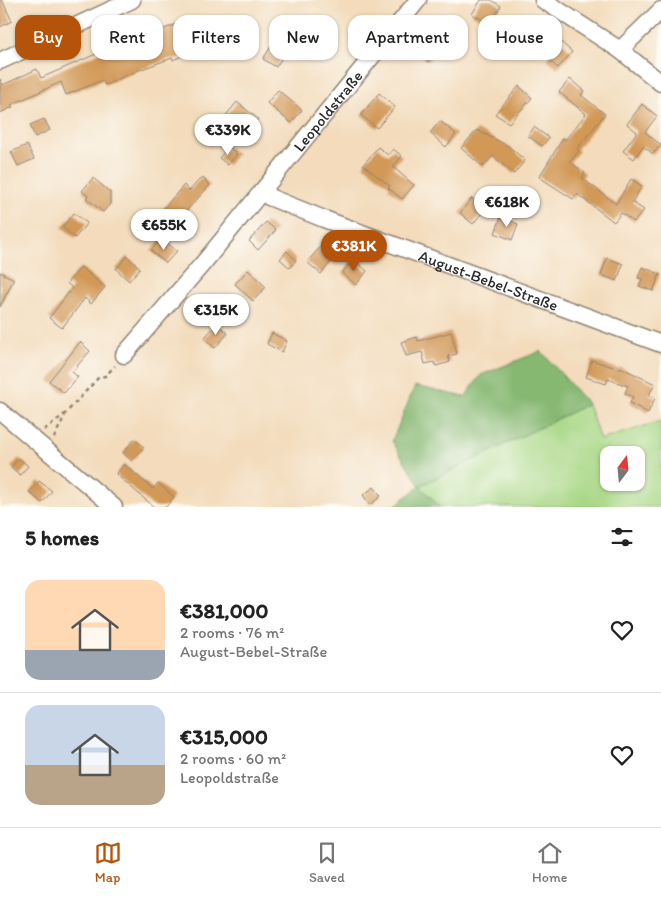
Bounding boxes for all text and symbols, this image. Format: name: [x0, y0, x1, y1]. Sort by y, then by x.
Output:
chip: Buy: [15, 15, 81, 60]
chip: Rent: [91, 15, 163, 60]
chip: Filters: [173, 15, 259, 60]
chip: New: [269, 15, 338, 60]
chip: Apartment: [348, 15, 468, 60]
chip: House: [478, 15, 562, 60]
street label: Leopoldstraße: [289, 66, 366, 155]
pin: €339K: [193, 114, 263, 156]
text: €339K: [205, 120, 251, 139]
pin: €618K: [472, 186, 542, 228]
text: €618K: [485, 192, 529, 211]
pin: €655K: [129, 208, 199, 251]
text: €655K: [142, 215, 186, 234]
pin: €381K: [319, 230, 389, 272]
text: €381K: [332, 236, 376, 255]
street label: August-Bebel-Straße: [416, 246, 561, 315]
pin: €315K: [181, 294, 251, 336]
text: €315K: [194, 300, 238, 319]
north arrow: [600, 446, 645, 491]
map controls: [600, 446, 645, 491]
icon: filters: [608, 523, 636, 551]
text: 5 homes: [25, 525, 99, 550]
text: €381,000: [180, 598, 268, 623]
icon: home: [65, 600, 125, 660]
icon: heart: [608, 616, 636, 644]
text: 2 rooms · 76 m²: [180, 623, 284, 642]
text: August-Bebel-Straße: [180, 642, 327, 661]
text: €315,000: [180, 724, 268, 749]
icon: home: [65, 725, 125, 785]
icon: heart: [608, 741, 636, 769]
text: 2 rooms · 60 m²: [180, 749, 286, 768]
text: Leopoldstraße: [180, 768, 279, 787]
tab: Map: [94, 839, 122, 886]
tab: Saved: [309, 839, 345, 886]
tab: Home: [532, 839, 567, 886]

